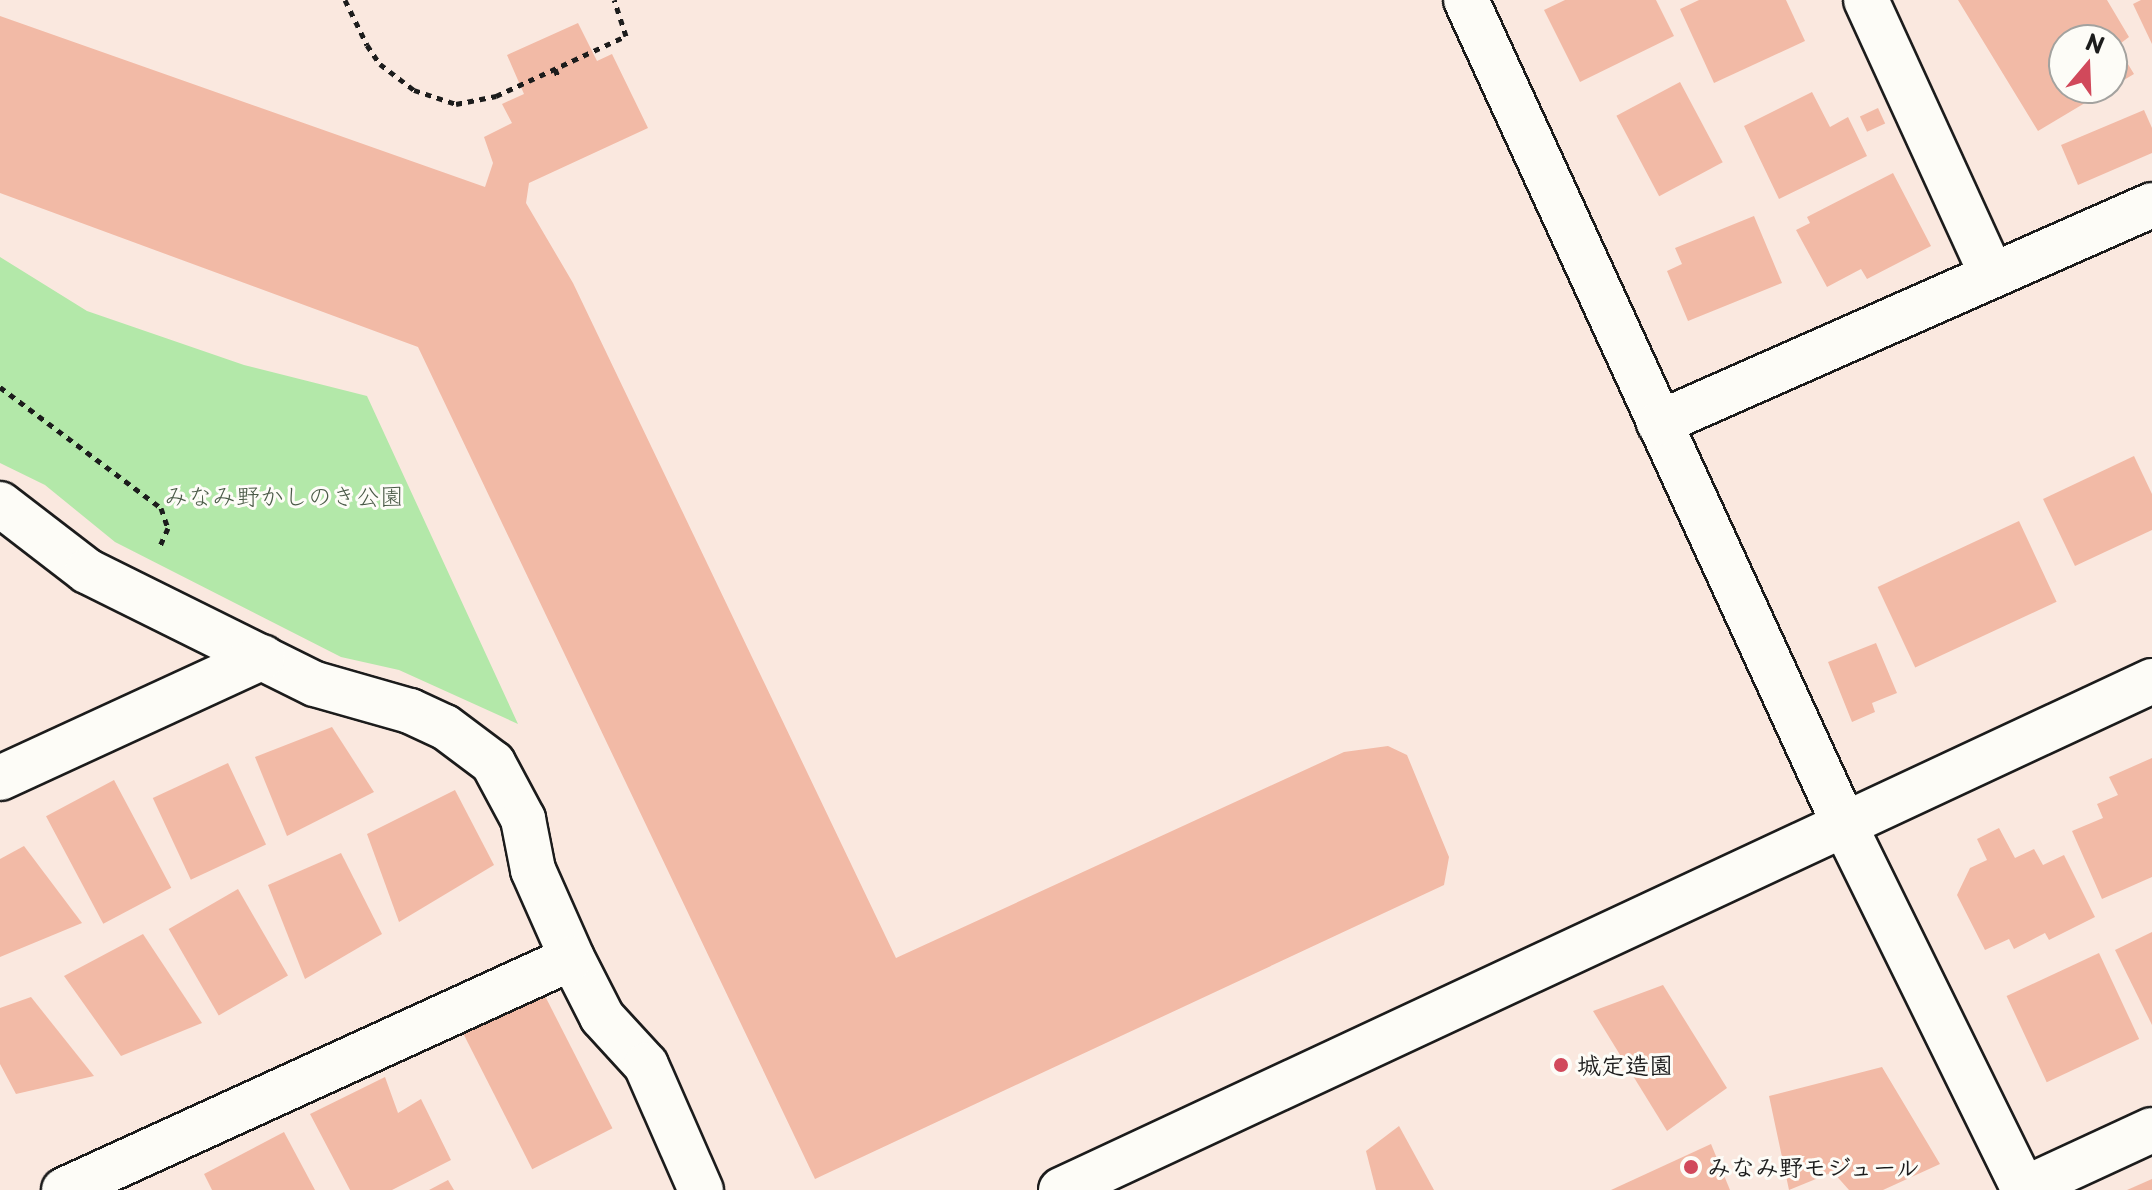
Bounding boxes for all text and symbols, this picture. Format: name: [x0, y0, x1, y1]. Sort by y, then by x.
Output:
north arrow: [2048, 24, 2128, 104]
text: N: [2082, 24, 2109, 61]
park label: みなみ野かしのき公園: [164, 482, 404, 510]
place label: 城定造園: [1577, 1051, 1673, 1079]
marker: 城定造園: [1552, 1056, 1570, 1074]
place label: みなみ野モジュール: [1707, 1153, 1923, 1181]
marker: みなみ野モジュール: [1682, 1158, 1700, 1176]

